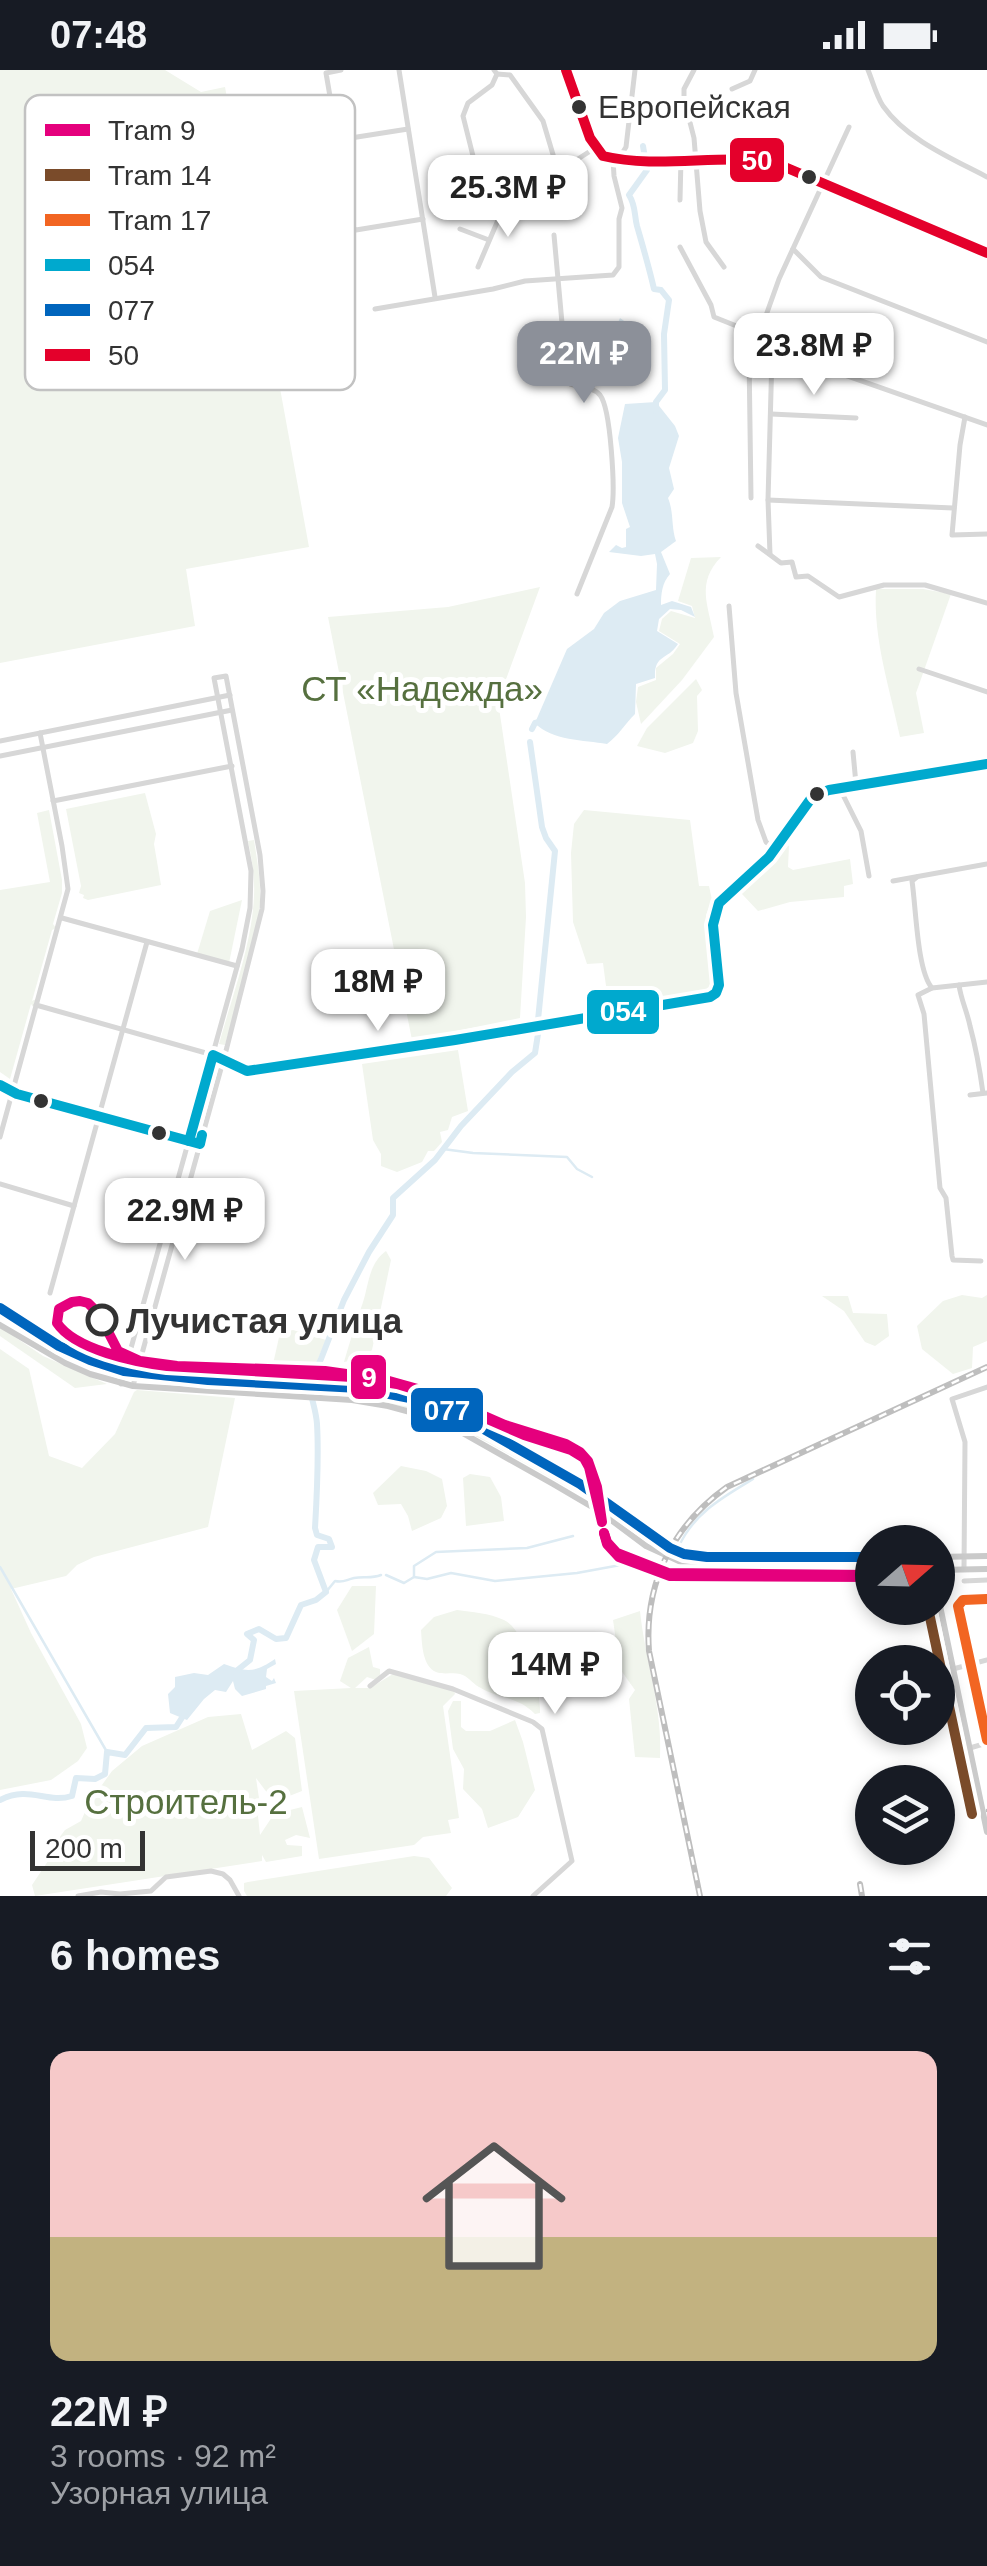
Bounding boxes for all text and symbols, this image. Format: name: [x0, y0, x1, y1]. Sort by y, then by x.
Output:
text: 07:48: [50, 14, 147, 56]
place label: Европейская: [598, 89, 791, 125]
legend: [25, 95, 355, 390]
marker: Европейская: [569, 97, 589, 117]
text: Tram 9: [108, 115, 196, 146]
line badge: 50: [728, 136, 786, 184]
text: 50: [741, 145, 773, 176]
pin: 25.3M ₽: [416, 155, 600, 240]
text: Tram 14: [108, 160, 211, 191]
unlabelled marker: [799, 167, 819, 187]
text: 25.3M ₽: [450, 169, 566, 205]
text: Tram 17: [108, 205, 211, 236]
text: 054: [108, 250, 155, 281]
text: 077: [108, 295, 155, 326]
pin: 23.8M ₽: [722, 313, 906, 398]
pin: 22M ₽: [514, 321, 654, 406]
text: 23.8M ₽: [756, 327, 872, 363]
text: 22M ₽: [539, 335, 629, 371]
text: 50: [108, 340, 139, 371]
park label: СТ «Надежда»: [301, 669, 543, 708]
unlabelled marker: [807, 784, 827, 804]
pin: 18M ₽: [308, 949, 448, 1034]
text: 18M ₽: [333, 963, 423, 999]
line badge: 054: [585, 988, 661, 1036]
text: 054: [600, 996, 647, 1027]
unlabelled marker: [31, 1091, 51, 1111]
unlabelled marker: [149, 1123, 169, 1143]
pin: 22.9M ₽: [93, 1178, 277, 1263]
text: 22.9M ₽: [127, 1192, 243, 1228]
place label: Лучистая улица: [126, 1301, 403, 1340]
marker: Лучистая улица: [87, 1305, 117, 1335]
line badge: 9: [349, 1353, 388, 1401]
text: 9: [361, 1362, 377, 1393]
line badge: 077: [409, 1386, 485, 1434]
text: 077: [424, 1395, 470, 1426]
north arrow: [855, 1525, 955, 1625]
map controls: [855, 1525, 955, 1865]
pin: 14M ₽: [485, 1632, 625, 1717]
button: locate: [855, 1645, 955, 1745]
text: 14M ₽: [510, 1646, 600, 1682]
button: layers: [855, 1765, 955, 1865]
park label: Строитель-2: [84, 1782, 288, 1821]
scale bar: [30, 1826, 145, 1871]
text: 200 m: [45, 1833, 123, 1864]
icon: filters: [882, 1929, 937, 1984]
text: 6 homes: [50, 1932, 220, 1979]
icon: home: [404, 2116, 584, 2296]
text: 22M ₽: [50, 2388, 168, 2435]
text: 3 rooms · 92 m²: [50, 2438, 276, 2474]
text: Узорная улица: [50, 2475, 268, 2511]

